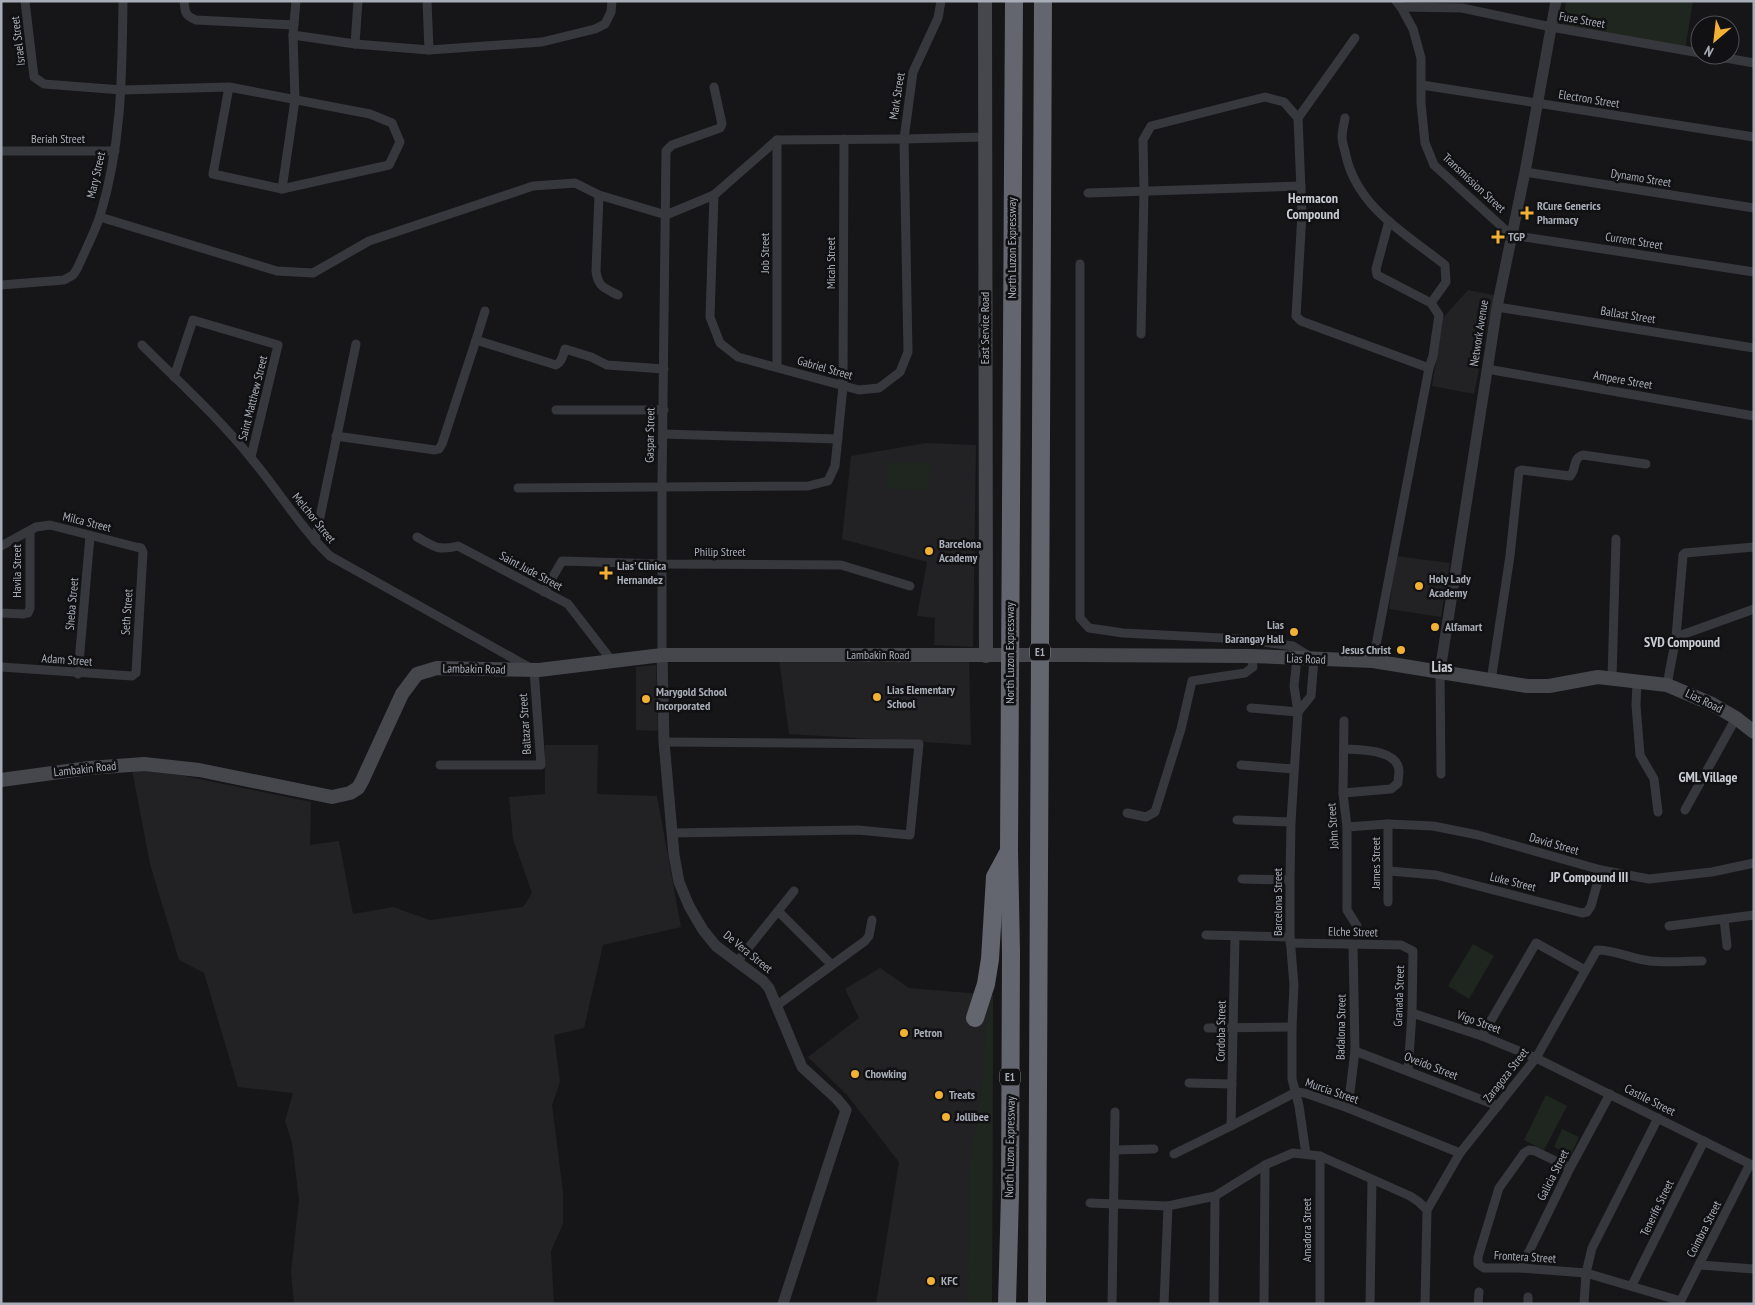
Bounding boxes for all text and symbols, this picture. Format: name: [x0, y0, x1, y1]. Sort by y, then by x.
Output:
street label: Fuse Street: [1558, 8, 1607, 31]
street label: Israel Street: [7, 15, 28, 67]
north arrow: [1690, 15, 1740, 65]
text: N: [1701, 42, 1716, 61]
street label: Mark Street: [885, 71, 908, 121]
street label: Electron Street: [1558, 86, 1621, 111]
street label: Beriah Street: [31, 131, 86, 146]
street label: Mary Street: [83, 149, 108, 200]
street label: Transmission Street: [1440, 150, 1509, 216]
street label: Dynamo Street: [1610, 165, 1673, 190]
district label: Hermacon Compound: [1287, 189, 1339, 223]
street label: North Luzon Expressway: [1004, 197, 1019, 299]
place label: RCure Generics Pharmacy: [1537, 198, 1601, 227]
marker: RCure Generics Pharmacy: [1521, 207, 1533, 219]
place label: TGP: [1508, 229, 1525, 244]
street label: Current Street: [1604, 229, 1665, 253]
marker: TGP: [1492, 231, 1504, 243]
street label: Job Street: [757, 232, 772, 274]
street label: Micah Street: [823, 236, 838, 289]
street label: East Service Road: [977, 292, 992, 364]
street label: Network Avenue: [1466, 299, 1491, 367]
street label: Ballast Street: [1599, 303, 1657, 326]
street label: Gabriel Street: [796, 352, 855, 383]
street label: Saint Matthew Street: [235, 353, 270, 442]
street label: Ampere Street: [1593, 367, 1654, 392]
street label: Gaspar Street: [642, 406, 657, 463]
street label: Melchor Street: [289, 489, 340, 547]
street label: Milca Street: [61, 508, 114, 535]
place label: Barcelona Academy: [938, 536, 981, 565]
street label: Havila Street: [9, 544, 24, 598]
street label: Philip Street: [694, 544, 746, 559]
marker: Barcelona Academy: [923, 545, 935, 557]
street label: Saint Jude Street: [497, 548, 566, 594]
place label: Lias' Clinica Hernandez: [617, 558, 666, 587]
marker: Lias' Clinica Hernandez: [599, 566, 613, 580]
place label: Holy Lady Academy: [1428, 571, 1471, 600]
street label: Sheba Street: [62, 576, 81, 631]
marker: Holy Lady Academy: [1413, 580, 1425, 592]
street label: Seth Street: [117, 588, 136, 635]
street label: North Luzon Expressway: [1002, 602, 1017, 704]
place label: Lias Barangay Hall: [1225, 617, 1284, 646]
place label: Alfamart: [1444, 619, 1483, 634]
marker: Alfamart: [1429, 621, 1441, 633]
marker: Lias Barangay Hall: [1288, 626, 1300, 638]
district label: SVD Compound: [1644, 633, 1720, 651]
place label: Jesus Christ: [1341, 642, 1392, 657]
road number: E1: [1030, 644, 1050, 660]
marker: Jesus Christ: [1395, 644, 1407, 656]
street label: Lambakin Road: [847, 647, 909, 662]
street label: Adam Street: [41, 650, 94, 669]
street label: Lias Road: [1286, 650, 1326, 667]
district label: Lias: [1431, 657, 1453, 676]
street label: Lambakin Road: [442, 660, 506, 677]
place label: Lias Elementary School: [887, 682, 955, 711]
place label: Marygold School Incorporated: [656, 684, 727, 713]
street label: Lias Road: [1683, 685, 1725, 716]
marker: Lias Elementary School: [871, 691, 883, 703]
street label: Baltazar Street: [515, 692, 534, 755]
marker: Marygold School Incorporated: [640, 693, 652, 705]
street label: Lambakin Road: [53, 758, 117, 779]
district label: GML Village: [1678, 768, 1738, 786]
street label: John Street: [1323, 802, 1342, 851]
street label: David Street: [1528, 829, 1581, 858]
street label: James Street: [1368, 836, 1383, 890]
street label: Barcelona Street: [1270, 867, 1285, 936]
district label: JP Compound III: [1549, 868, 1628, 886]
street label: Luke Street: [1489, 869, 1538, 895]
street label: Elche Street: [1328, 924, 1379, 939]
street label: De Vera Street: [721, 927, 776, 976]
street label: Granada Street: [1390, 964, 1407, 1027]
street label: Badalona Street: [1332, 993, 1349, 1060]
street label: Cordoba Street: [1212, 999, 1229, 1062]
street label: Vigo Street: [1454, 1006, 1504, 1037]
place label: Petron: [914, 1025, 942, 1040]
marker: Petron: [898, 1027, 910, 1039]
street label: Zaragoza Street: [1480, 1044, 1532, 1105]
street label: Oveido Street: [1402, 1048, 1461, 1083]
place label: Chowking: [865, 1066, 907, 1081]
marker: Chowking: [849, 1068, 861, 1080]
road number: E1: [1000, 1068, 1020, 1086]
street label: Murcia Street: [1304, 1074, 1361, 1107]
street label: Castile Street: [1622, 1080, 1679, 1119]
place label: Treats: [949, 1087, 975, 1102]
marker: Treats: [933, 1089, 945, 1101]
street label: North Luzon Expressway: [1001, 1096, 1018, 1198]
place label: Jollibee: [955, 1109, 989, 1124]
marker: Jollibee: [940, 1111, 952, 1123]
street label: Galicia Street: [1533, 1146, 1572, 1203]
street label: Tenerife Street: [1637, 1177, 1677, 1238]
street label: Amadora Street: [1299, 1197, 1314, 1262]
street label: Coimbra Street: [1683, 1197, 1724, 1260]
street label: Frontera Street: [1494, 1247, 1557, 1266]
place label: KFC: [941, 1273, 958, 1288]
marker: KFC: [925, 1275, 937, 1287]

